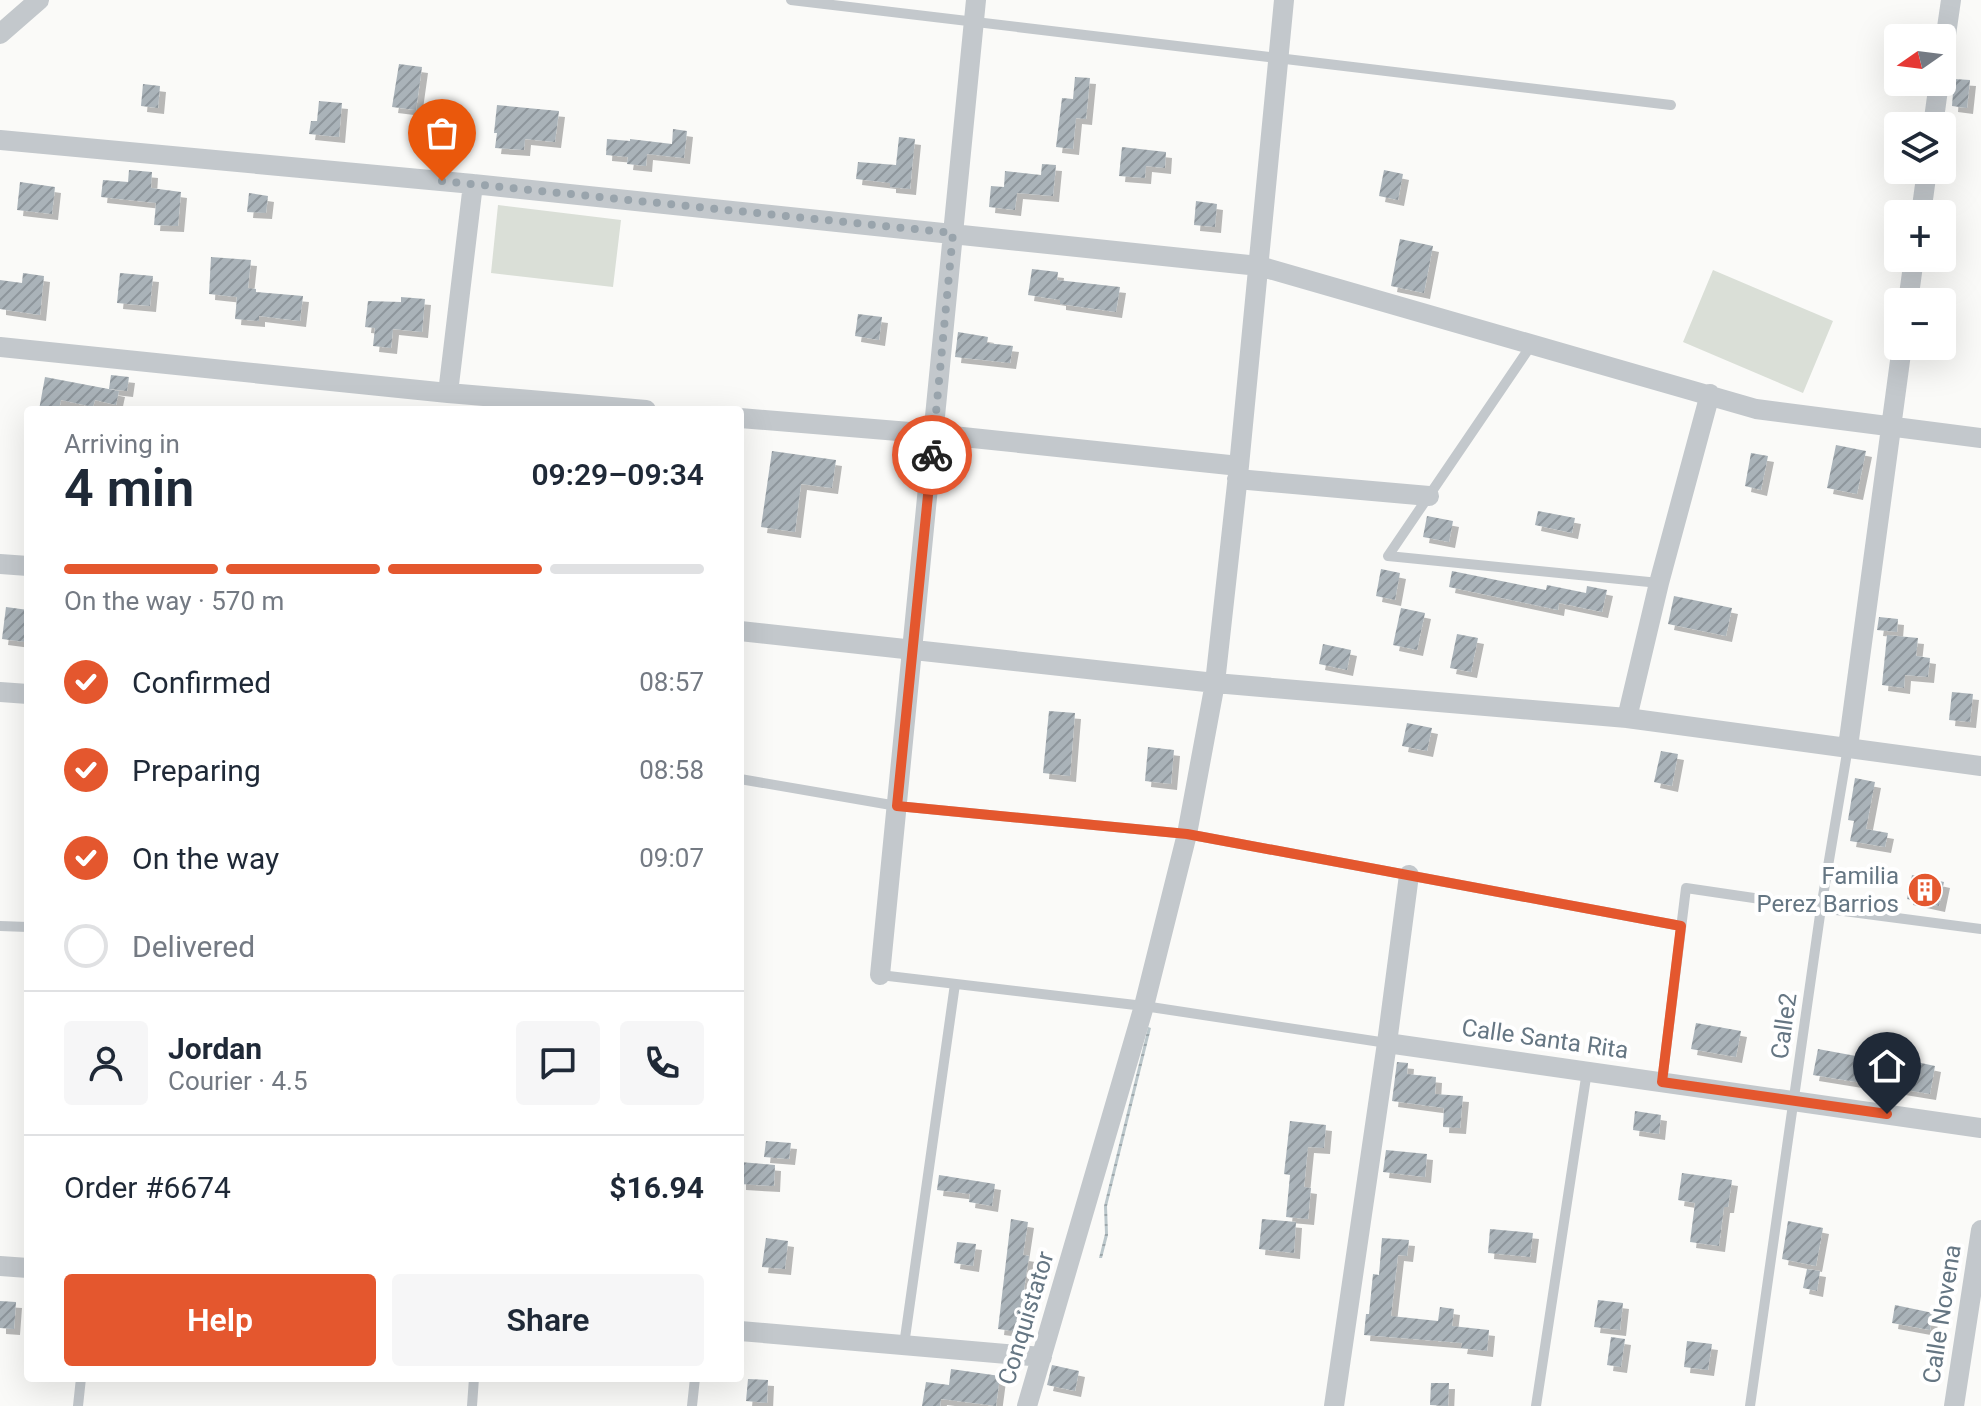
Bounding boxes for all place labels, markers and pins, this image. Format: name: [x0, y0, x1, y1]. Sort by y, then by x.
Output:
pin: [408, 99, 476, 181]
place label: Familia Perez Barrios: [1757, 862, 1899, 918]
building icon: Familia Perez Barrios: [1906, 871, 1944, 909]
pin: [1853, 1032, 1921, 1114]

